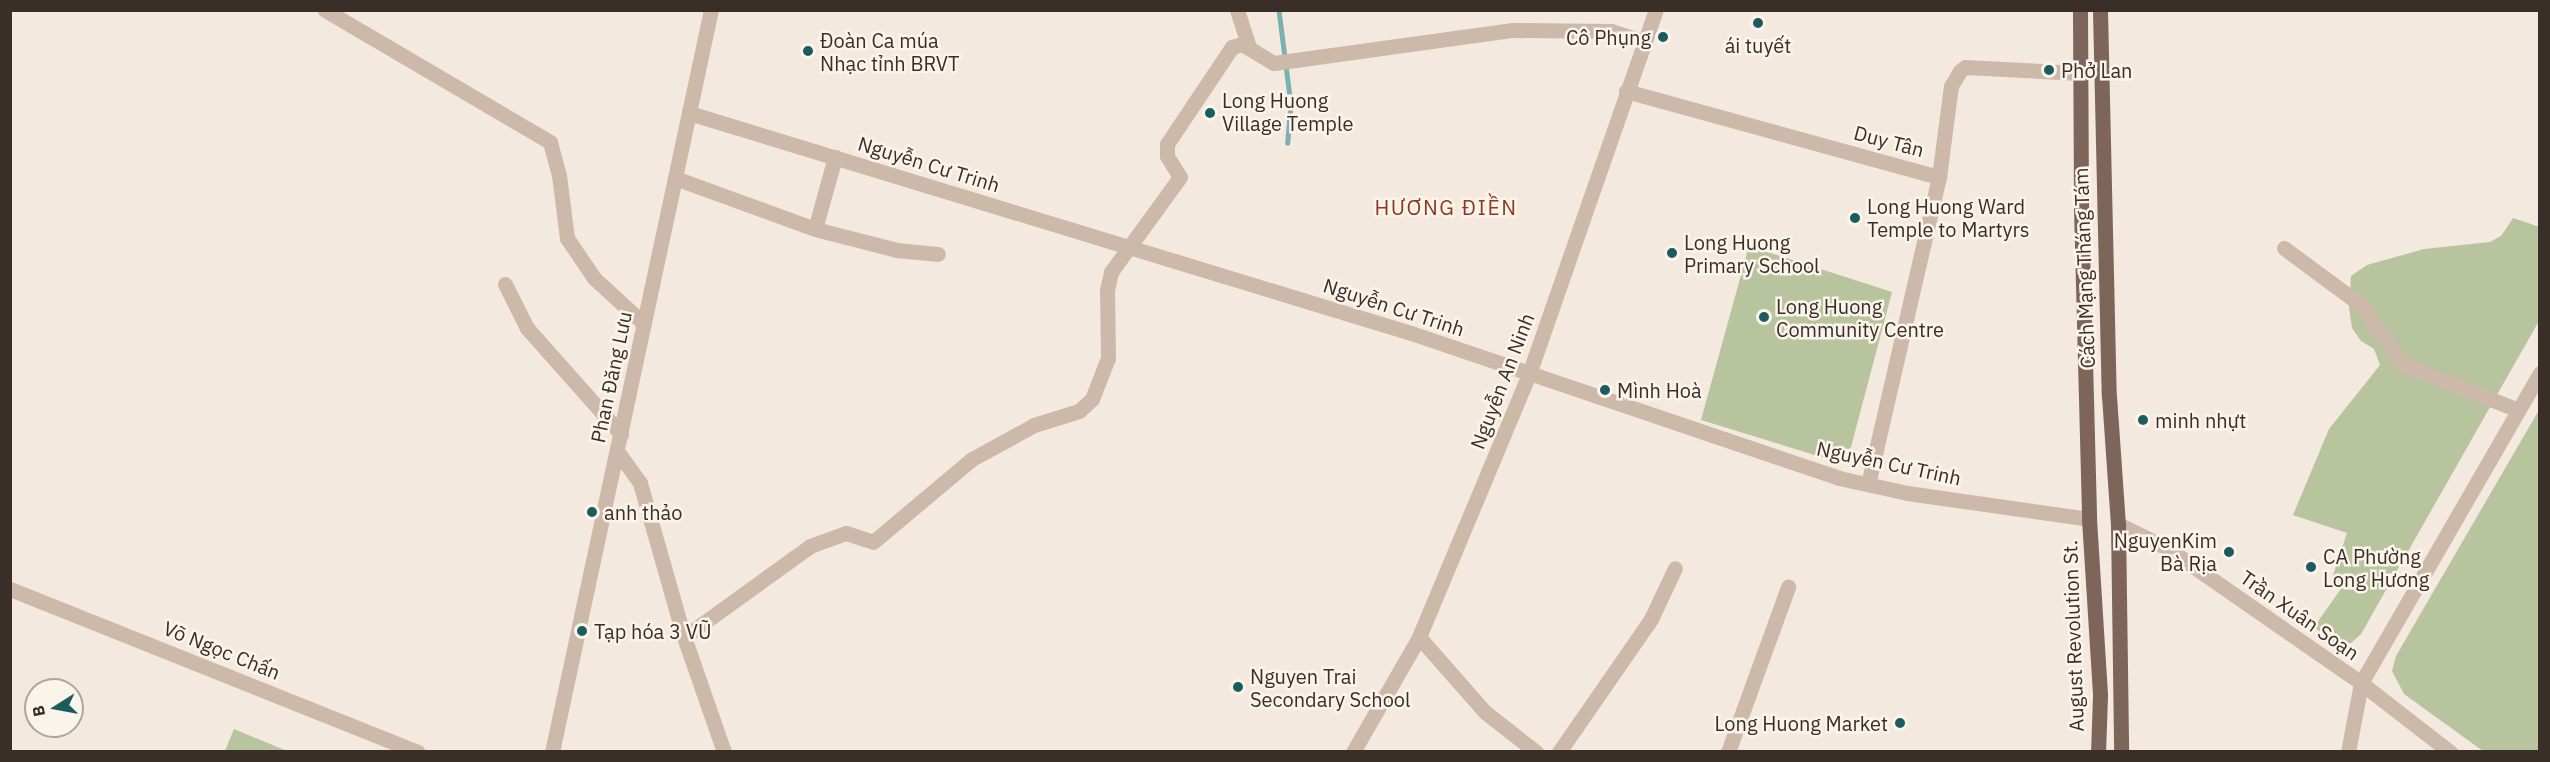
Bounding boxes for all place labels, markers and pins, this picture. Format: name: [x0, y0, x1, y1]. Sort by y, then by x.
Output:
marker: ái tuyết: [1751, 16, 1765, 30]
place label: Cô Phụng: [1566, 25, 1651, 49]
place label: Đoàn Ca múa Nhạc tỉnh BRVT: [820, 28, 959, 75]
marker: Cô Phụng: [1656, 30, 1670, 44]
place label: ái tuyết: [1725, 33, 1791, 57]
marker: Đoàn Ca múa Nhạc tỉnh BRVT: [801, 44, 815, 58]
place label: Phở Lan: [2061, 58, 2132, 82]
marker: Phở Lan: [2042, 63, 2056, 77]
place label: Long Huong Village Temple: [1222, 89, 1353, 136]
marker: Long Huong Village Temple: [1203, 106, 1217, 120]
place label: Long Huong Ward Temple to Martyrs: [1867, 195, 2030, 242]
marker: Long Huong Ward Temple to Martyrs: [1848, 211, 1862, 225]
place label: Long Huong Primary School: [1684, 230, 1820, 277]
marker: Long Huong Primary School: [1665, 246, 1679, 260]
place label: Long Huong Community Centre: [1776, 294, 1944, 341]
marker: Long Huong Community Centre: [1757, 310, 1771, 324]
place label: Mình Hoà: [1617, 378, 1702, 402]
marker: Mình Hoà: [1598, 383, 1612, 397]
place label: minh nhựt: [2155, 408, 2246, 432]
marker: minh nhựt: [2136, 413, 2150, 427]
place label: anh thảo: [604, 500, 682, 524]
marker: anh thảo: [585, 505, 599, 519]
place label: NguyenKim Bà Rịa: [2114, 528, 2217, 575]
place label: CA Phường Long Hương: [2323, 544, 2429, 591]
marker: NguyenKim Bà Rịa: [2222, 545, 2236, 559]
marker: CA Phường Long Hương: [2304, 560, 2318, 574]
place label: Tạp hóa 3 VŨ: [594, 619, 711, 643]
marker: Tạp hóa 3 VŨ: [575, 624, 589, 638]
place label: Nguyen Trai Secondary School: [1250, 664, 1410, 711]
marker: Nguyen Trai Secondary School: [1231, 680, 1245, 694]
place label: Long Huong Market: [1715, 711, 1888, 735]
marker: Long Huong Market: [1893, 716, 1907, 730]

